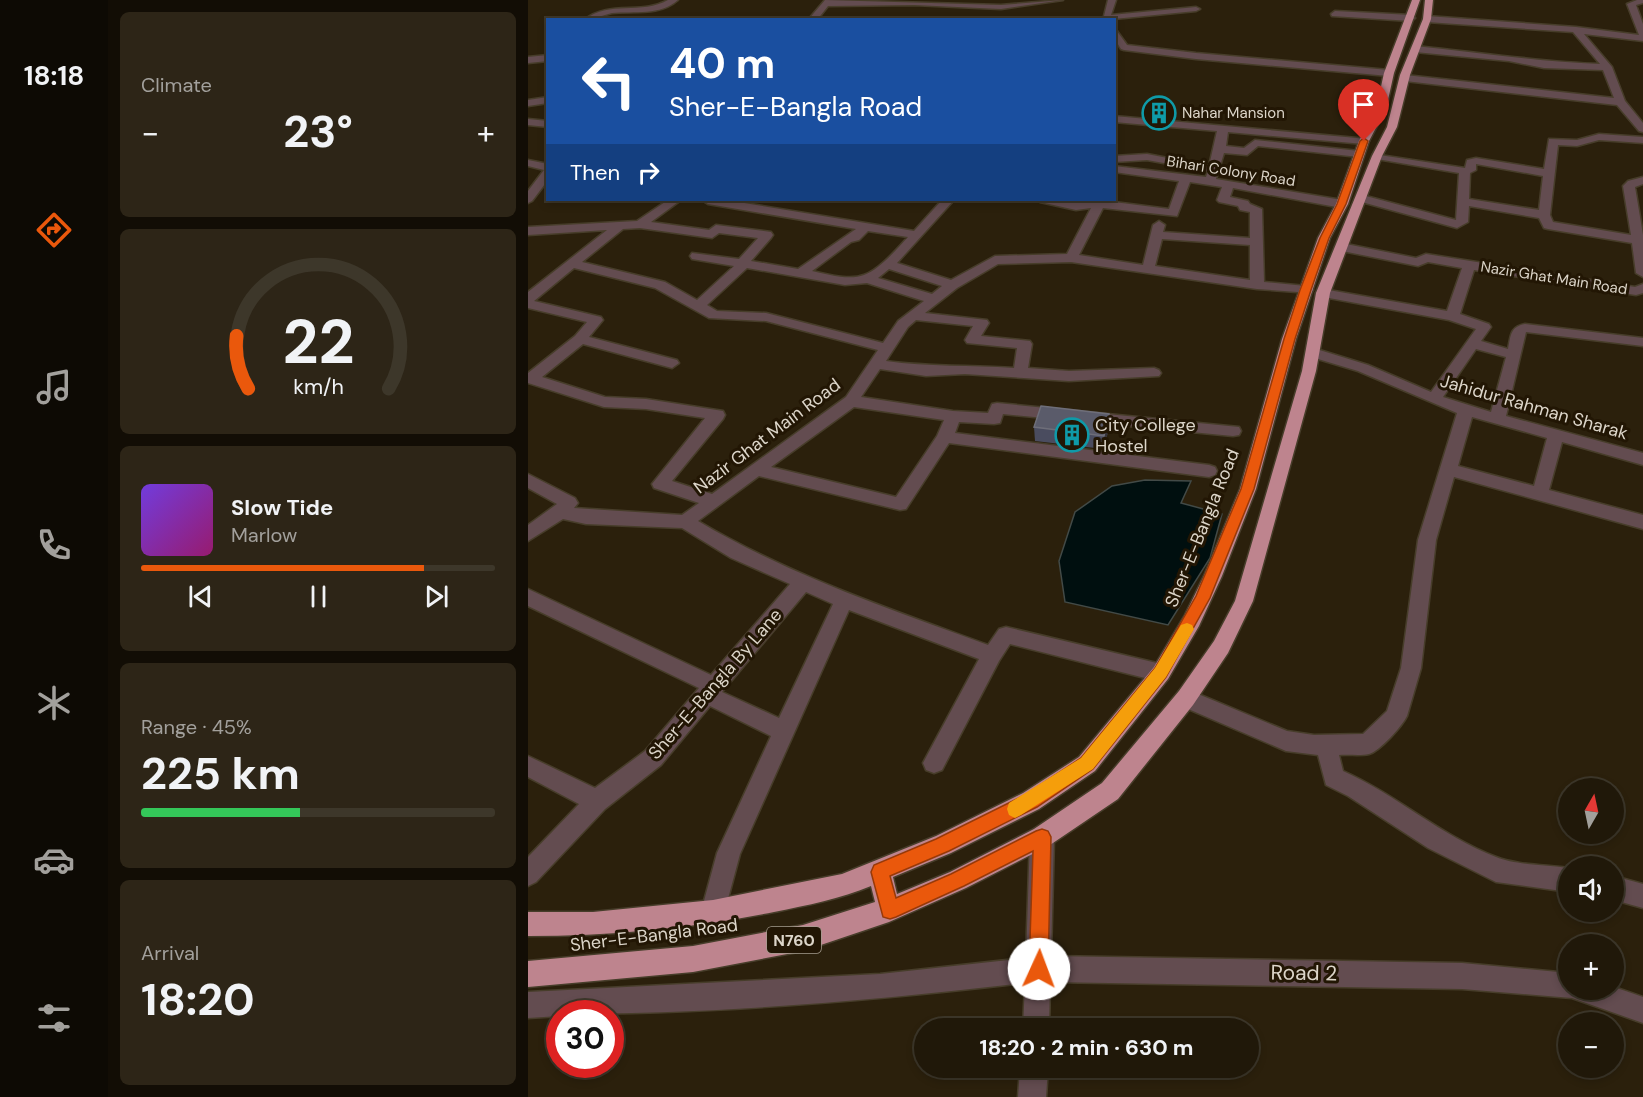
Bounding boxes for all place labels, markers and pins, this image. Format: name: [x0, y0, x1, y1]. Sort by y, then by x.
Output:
pin: [1338, 79, 1389, 141]
building icon: Nahar Mansion: [1141, 95, 1177, 131]
place label: Nahar Mansion: [1182, 103, 1285, 123]
place label: City College Hostel: [1095, 413, 1196, 458]
building icon: City College Hostel: [1054, 417, 1090, 453]

